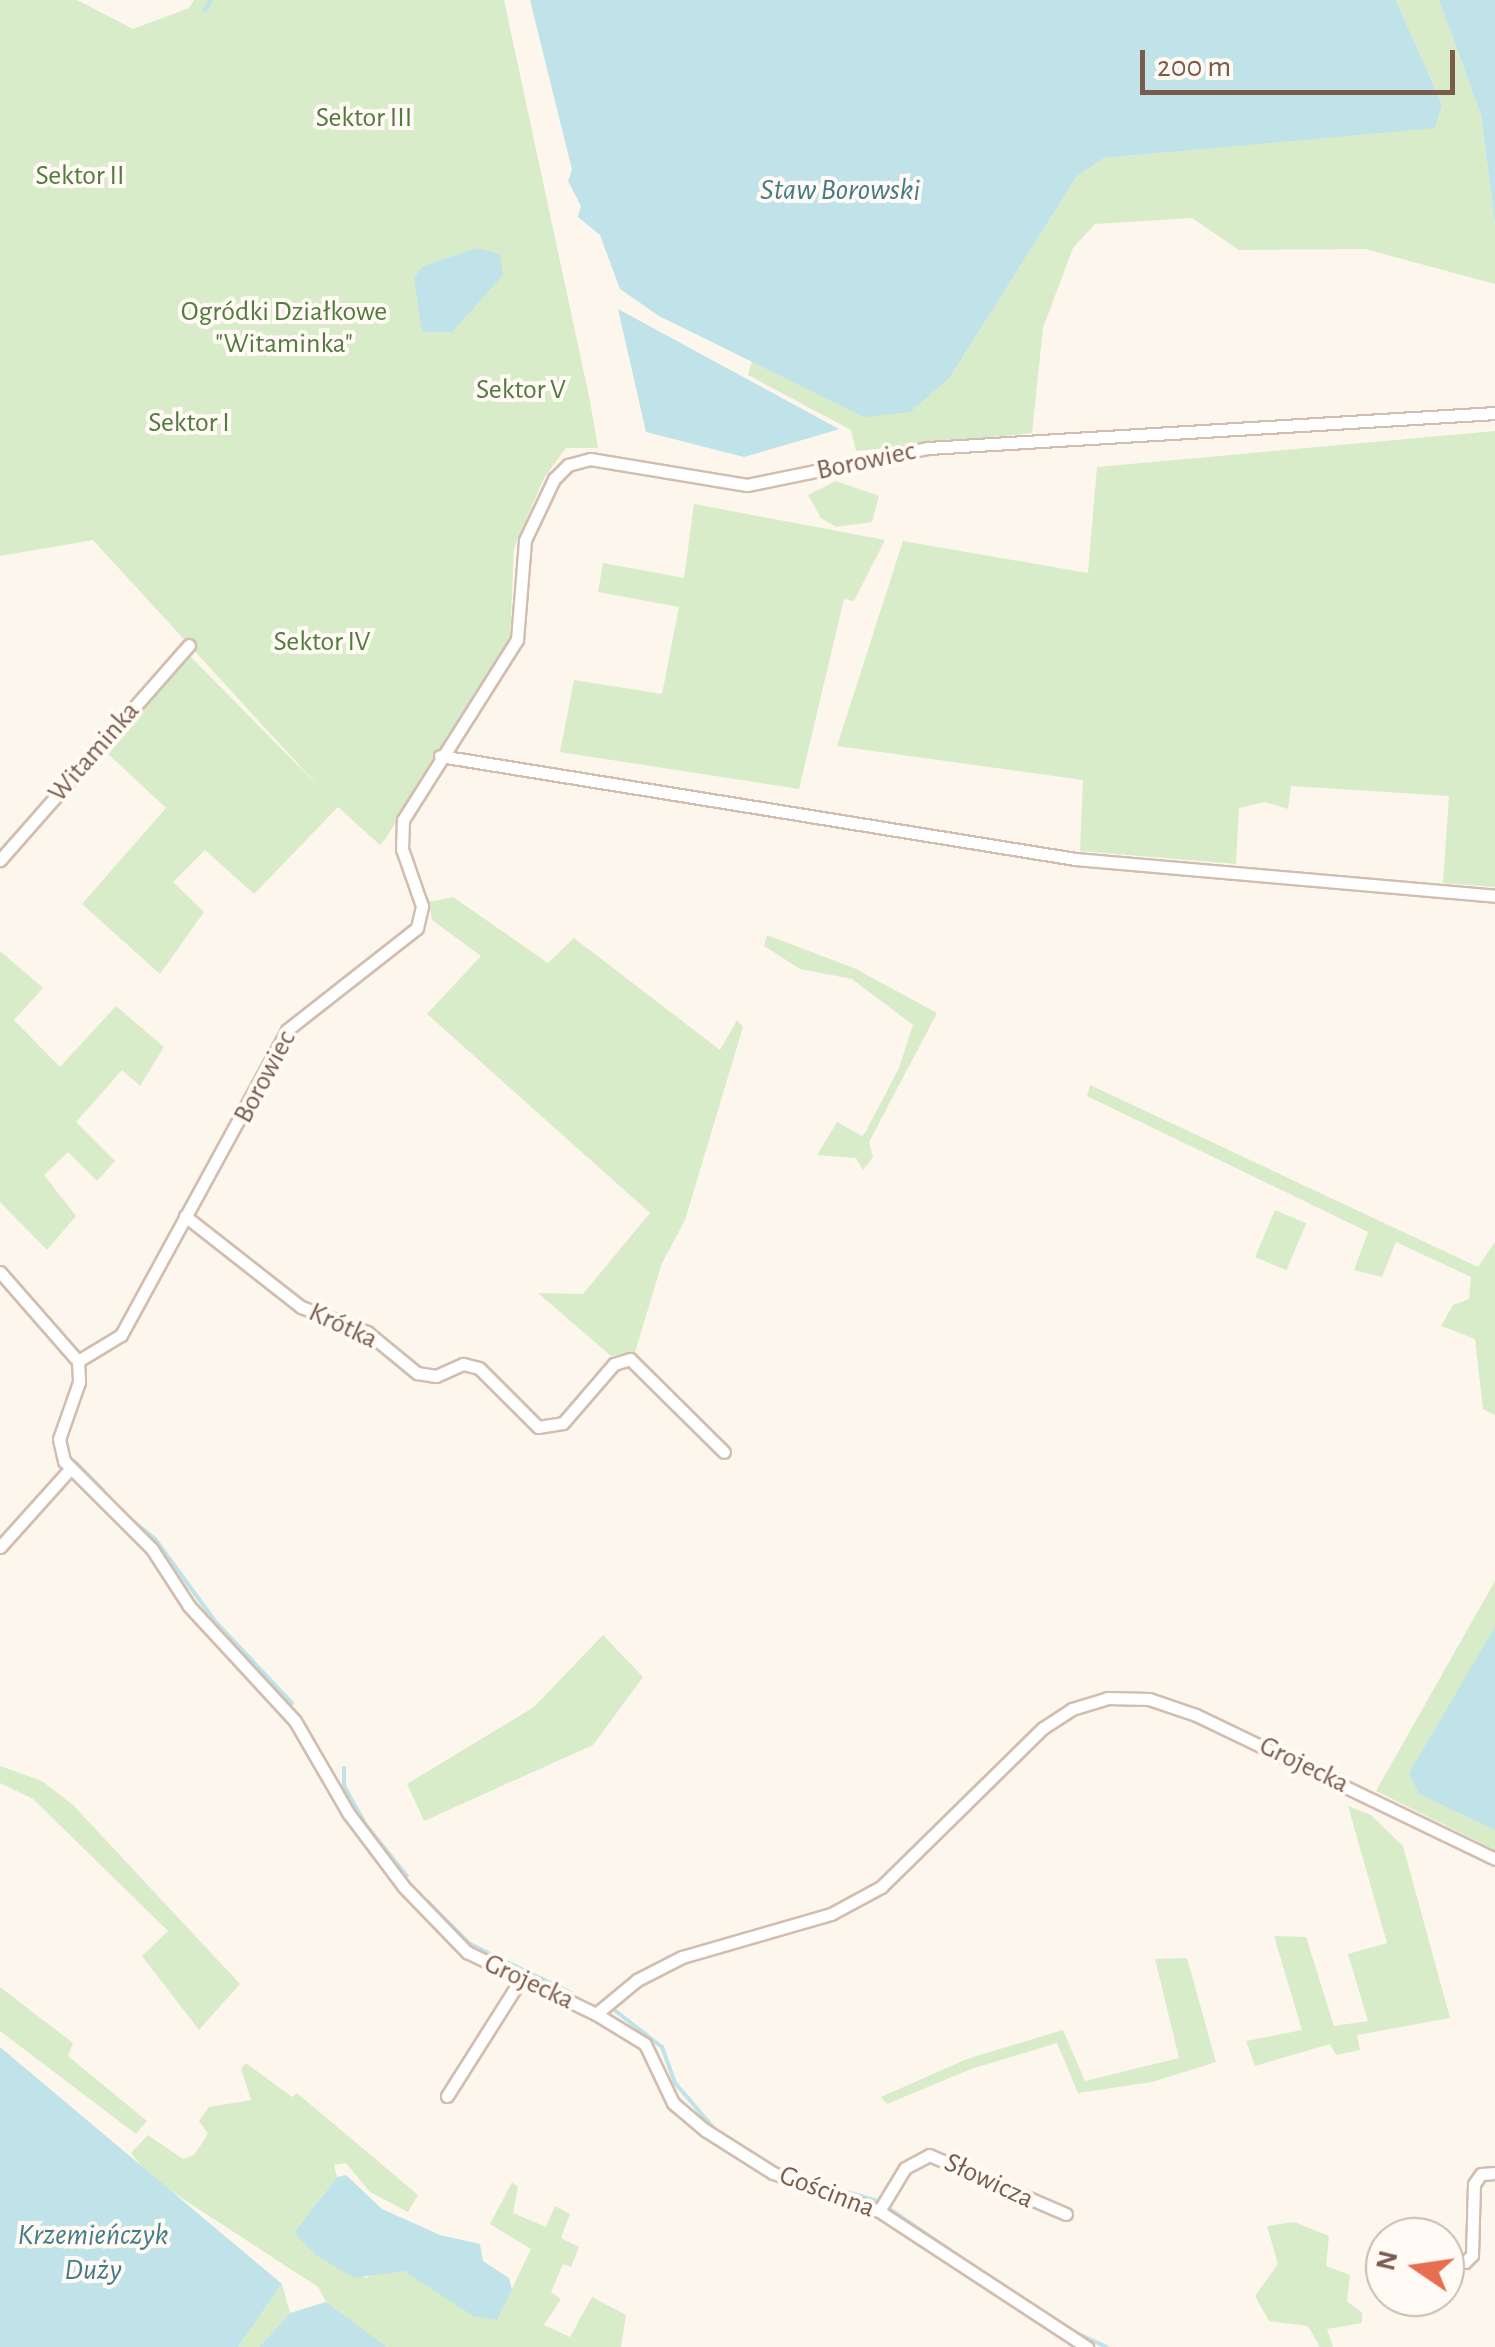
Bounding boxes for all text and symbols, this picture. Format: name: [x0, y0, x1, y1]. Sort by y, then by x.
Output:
scale bar: [1145, 30, 1460, 92]
text: 200 m: [1157, 52, 1231, 82]
park label: Sektor III: [316, 101, 412, 135]
park label: Sektor II: [35, 159, 125, 193]
water label: Staw Borowski: [760, 172, 920, 208]
park label: Ogródki Działkowe "Witaminka": [181, 295, 387, 361]
park label: Sektor V: [476, 373, 566, 407]
park label: Sektor I: [148, 406, 230, 440]
street label: Borowiec: [814, 434, 918, 488]
park label: Sektor IV: [274, 625, 370, 659]
street label: Witaminka: [41, 695, 147, 809]
street label: Borowiec: [227, 1025, 303, 1129]
street label: Krótka: [303, 1296, 383, 1356]
street label: Grojecka: [1254, 1729, 1354, 1801]
street label: Grojecka: [479, 1947, 579, 2017]
street label: Słowicza: [939, 2146, 1039, 2216]
street label: Gościnna: [775, 2158, 879, 2226]
water label: Krzemieńczyk Duży: [18, 2217, 168, 2288]
north arrow: [1365, 2217, 1465, 2317]
text: N: [1372, 2248, 1404, 2273]

